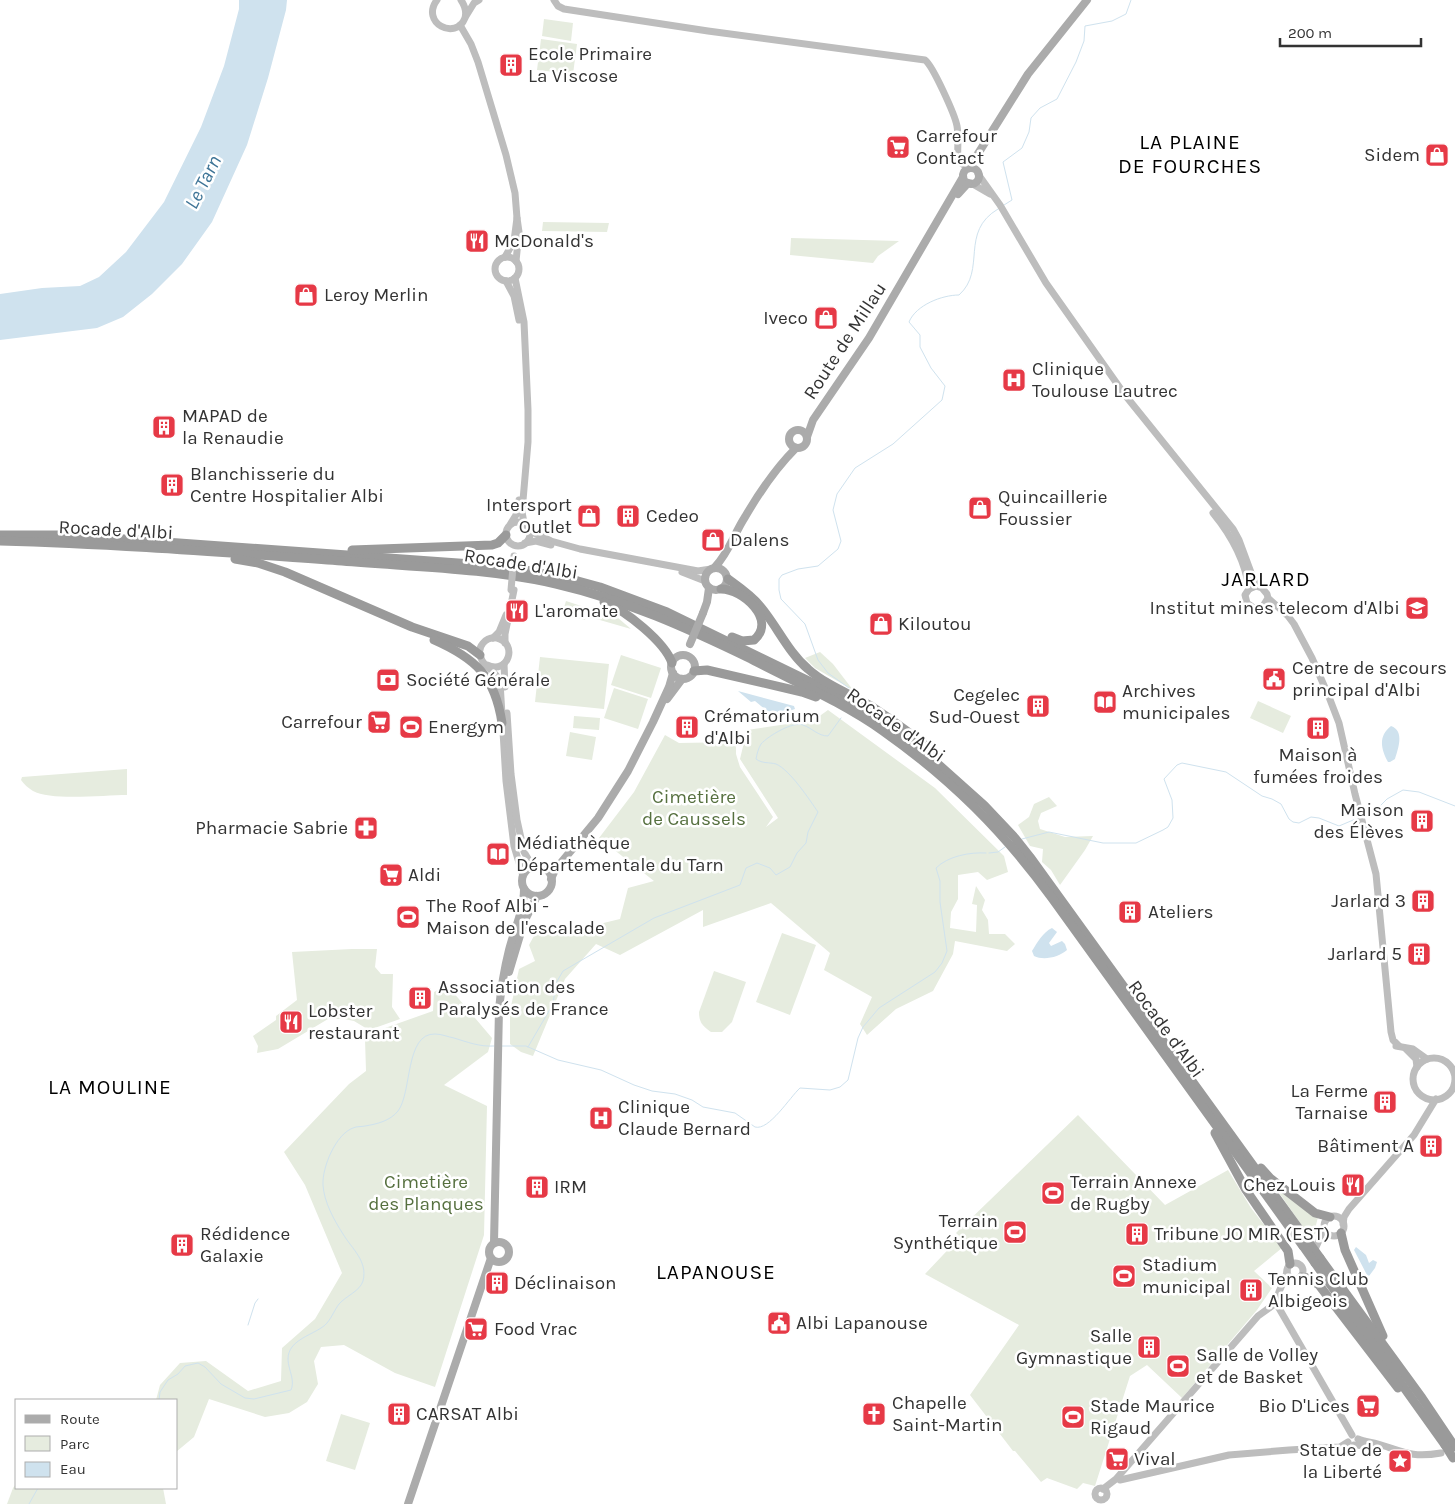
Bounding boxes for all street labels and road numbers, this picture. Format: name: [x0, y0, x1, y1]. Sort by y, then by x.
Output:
street label: Route de Millau: [799, 278, 891, 404]
street label: Rocade d'Albi: [58, 516, 174, 544]
street label: Rocade d'Albi: [463, 544, 579, 584]
street label: Rocade d'Albi: [843, 683, 949, 767]
street label: Rocade d'Albi: [1123, 976, 1209, 1082]

